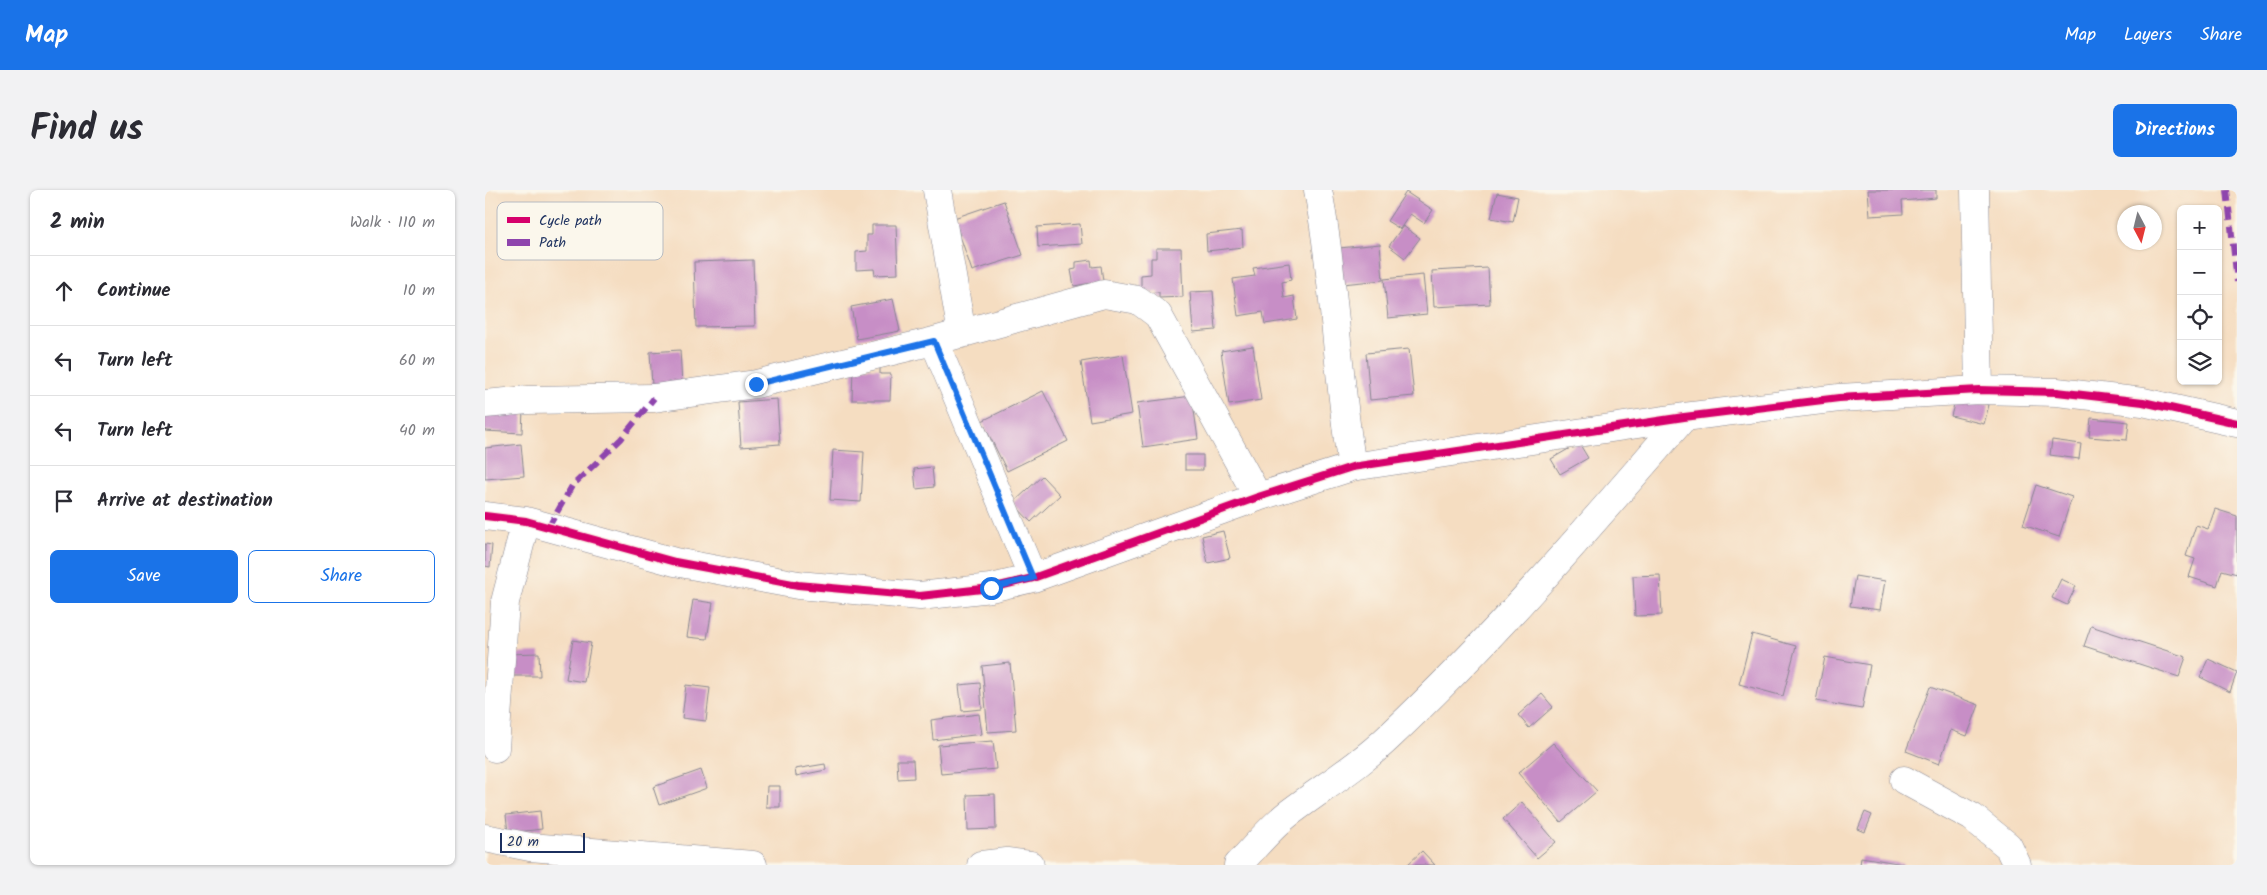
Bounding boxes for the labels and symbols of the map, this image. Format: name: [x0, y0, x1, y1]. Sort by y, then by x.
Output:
legend: [497, 202, 663, 260]
north arrow: [2117, 205, 2162, 250]
text: Cycle path: [539, 210, 602, 232]
text: Path: [539, 232, 566, 254]
route end: [745, 373, 768, 396]
route start: [980, 577, 1003, 600]
scale bar: [500, 830, 585, 853]

